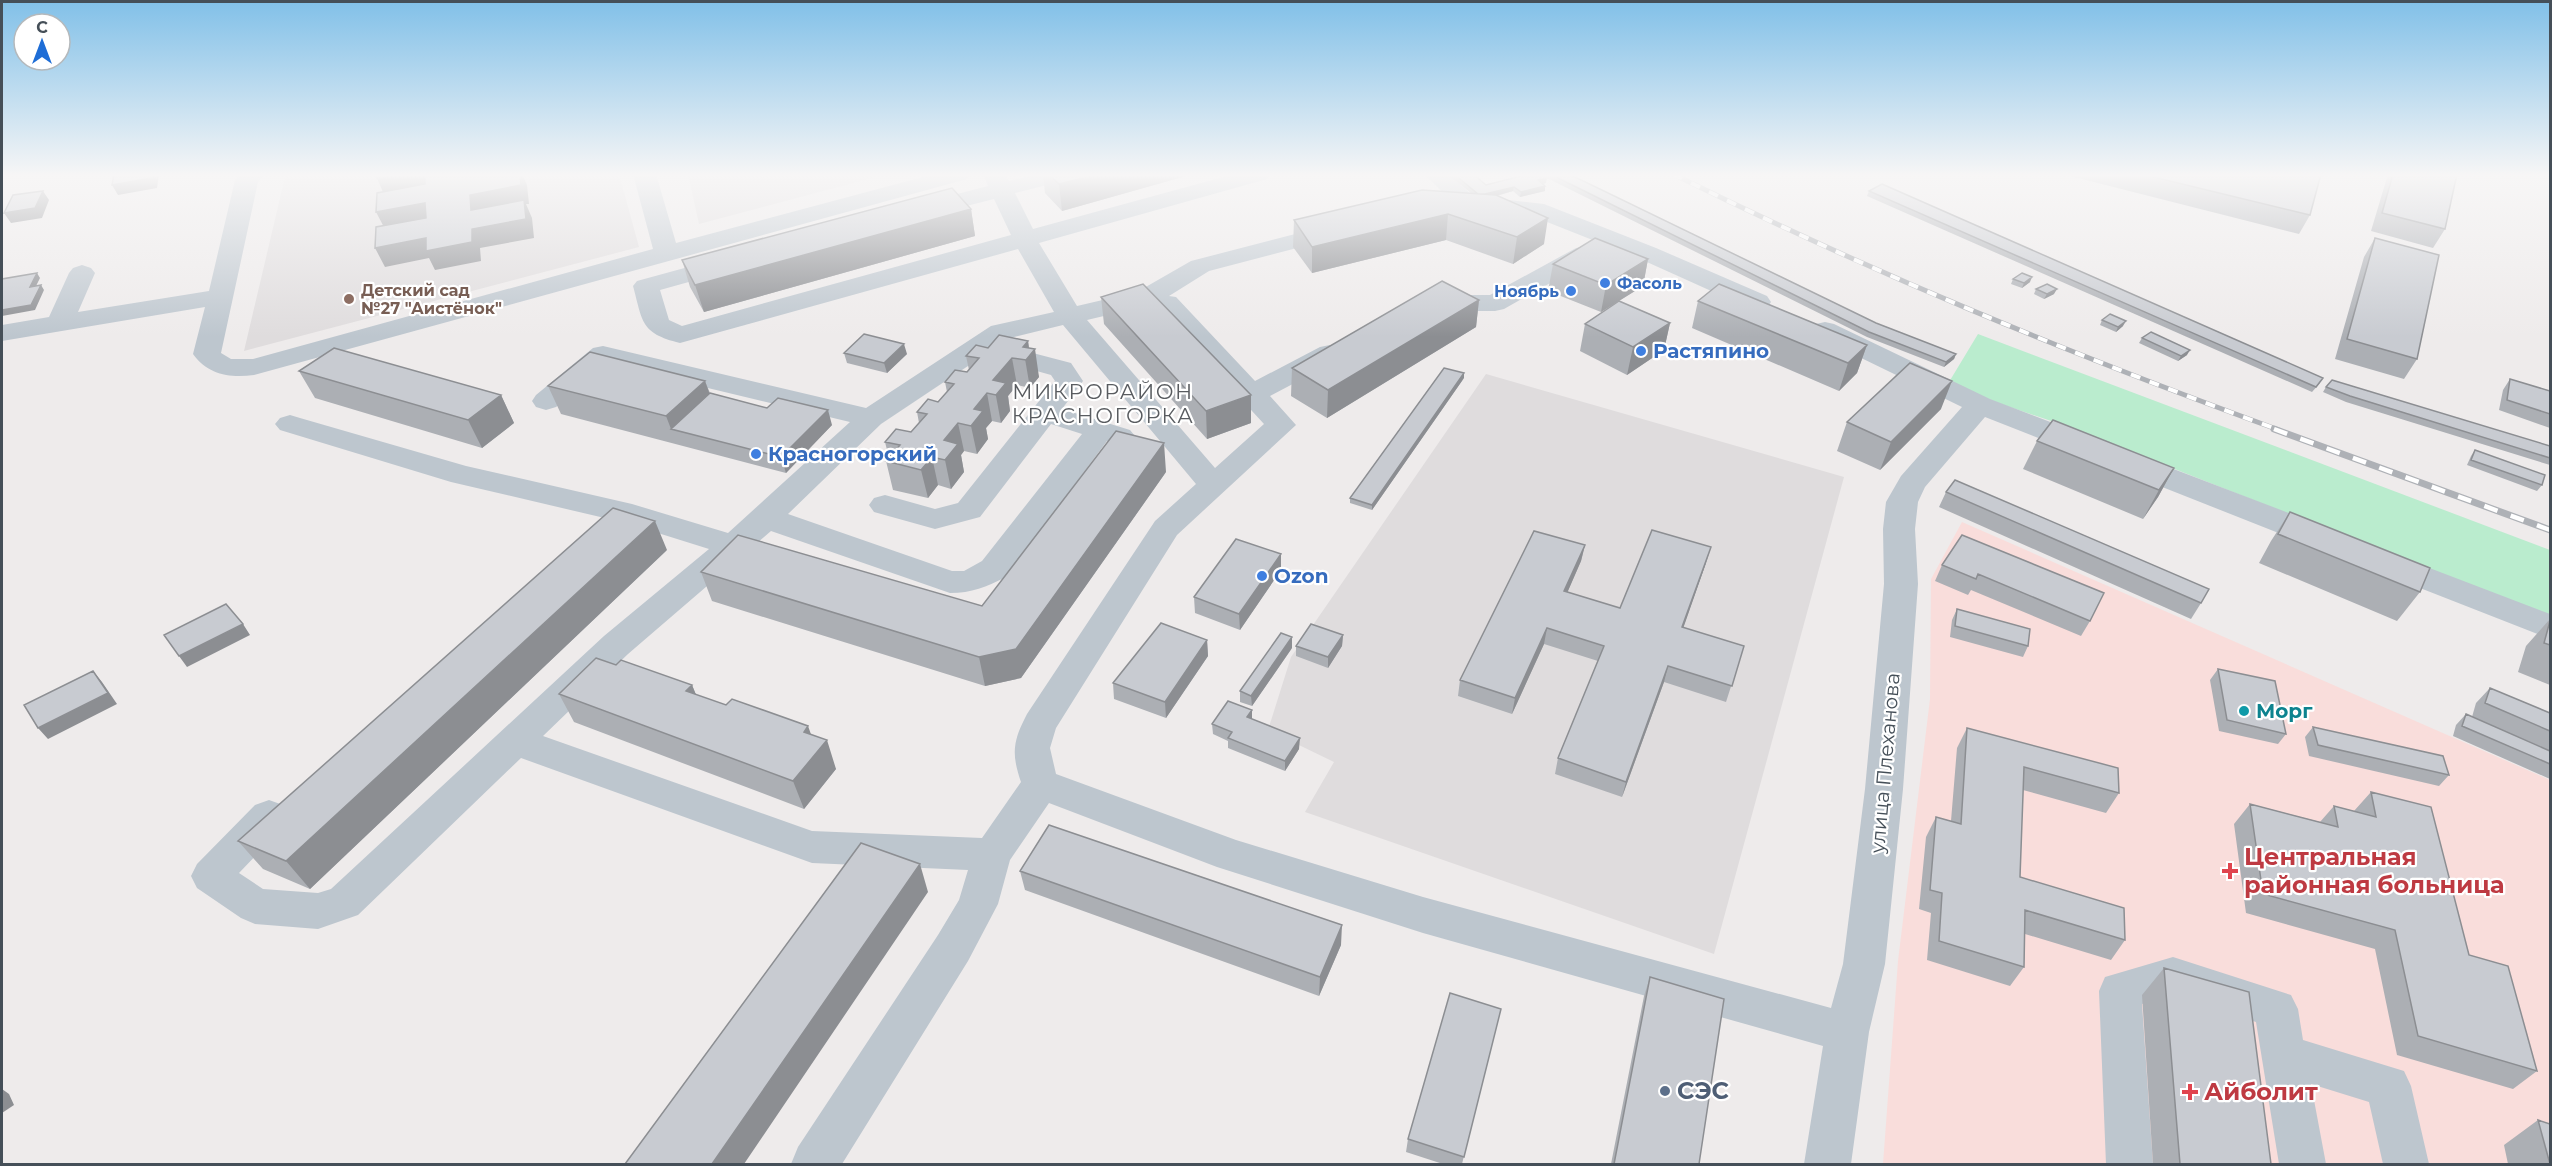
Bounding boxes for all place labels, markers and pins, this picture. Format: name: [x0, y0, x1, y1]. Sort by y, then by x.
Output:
place label: Фасоль: [1617, 274, 1682, 293]
marker: Фасоль: [1598, 276, 1612, 290]
place label: Детский сад №27 "Аистёнок": [361, 281, 502, 318]
place label: Ноябрь: [1494, 282, 1559, 301]
marker: Ноябрь: [1564, 284, 1578, 298]
marker: Детский сад №27 "Аистёнок": [342, 292, 356, 306]
place label: Растяпино: [1653, 339, 1769, 363]
marker: Растяпино: [1634, 344, 1648, 358]
place label: Красногорский: [768, 442, 937, 466]
marker: Красногорский: [749, 447, 763, 461]
place label: Ozon: [1274, 564, 1329, 588]
marker: Ozon: [1255, 569, 1269, 583]
place label: Морг: [2256, 699, 2313, 723]
marker: Морг: [2237, 704, 2251, 718]
place label: Центральная районная больница: [2244, 842, 2505, 899]
marker: Центральная районная больница: [2221, 862, 2239, 880]
place label: СЭС: [1677, 1076, 1729, 1105]
place label: Айболит: [2204, 1077, 2318, 1106]
marker: Айболит: [2181, 1083, 2199, 1101]
marker: СЭС: [1658, 1084, 1672, 1098]

